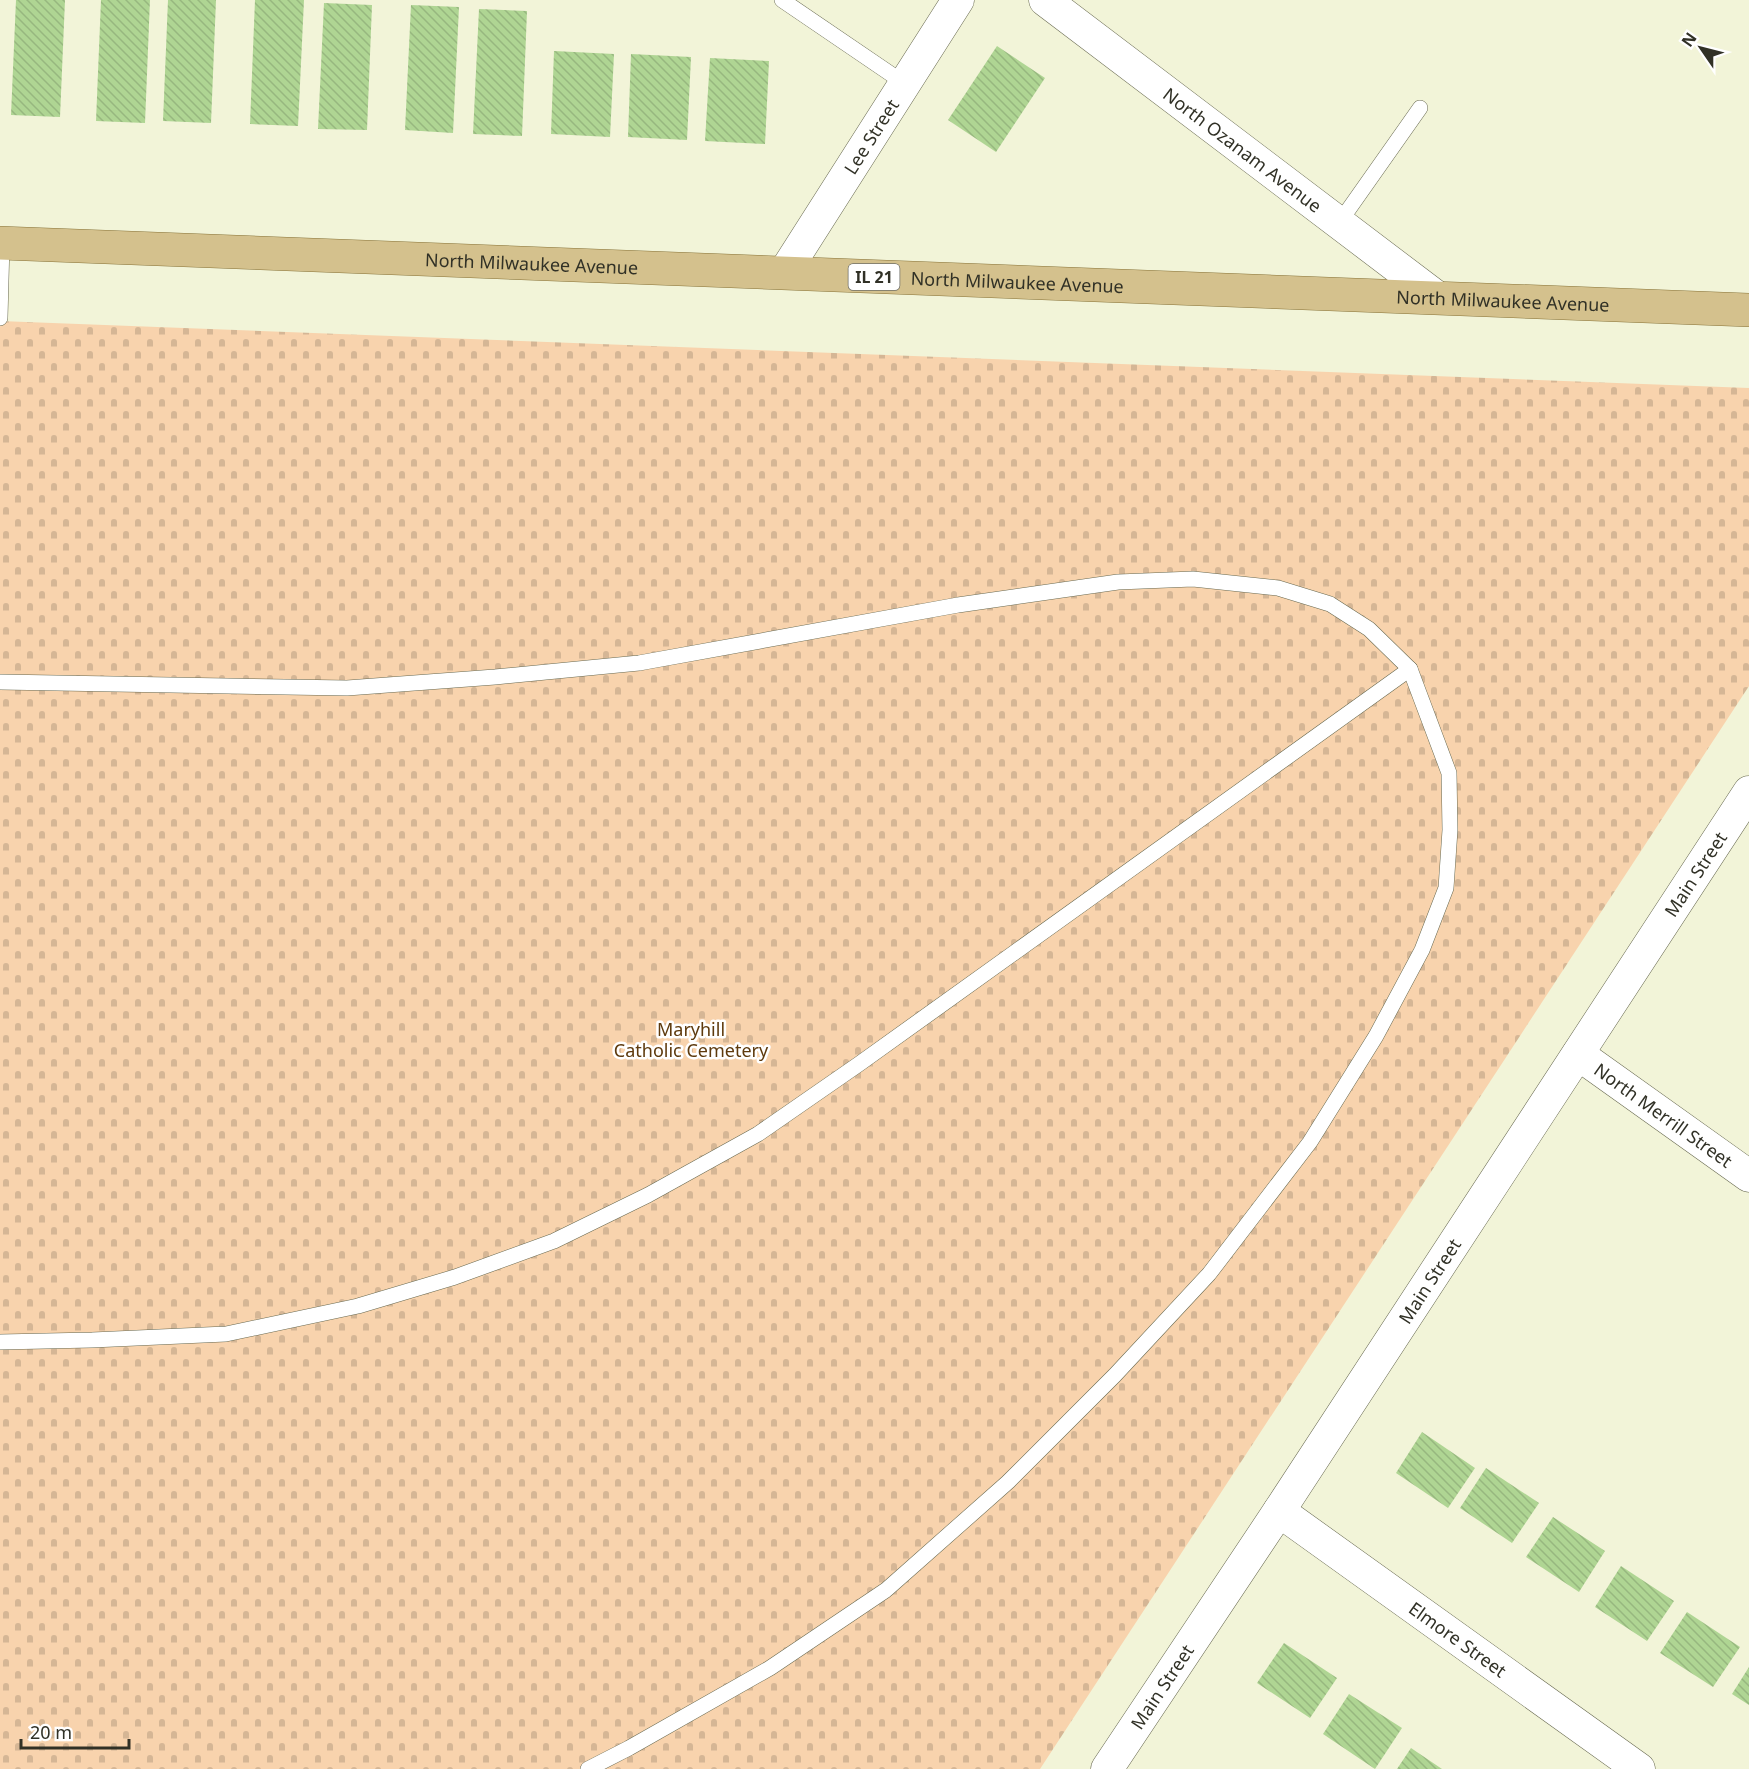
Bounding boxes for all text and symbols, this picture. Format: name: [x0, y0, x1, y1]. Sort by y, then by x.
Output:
north arrow: [1671, 18, 1731, 78]
text: N: [1676, 28, 1701, 51]
street label: North Ozanam Avenue: [1158, 82, 1327, 218]
street label: Lee Street: [838, 94, 904, 179]
street label: North Milwaukee Avenue: [425, 247, 639, 279]
road number: IL 21: [848, 264, 900, 290]
street label: North Milwaukee Avenue: [910, 266, 1124, 298]
street label: North Milwaukee Avenue: [1396, 285, 1610, 317]
street label: Main Street: [1659, 826, 1732, 921]
park label: Maryhill Catholic Cemetery: [614, 1017, 769, 1062]
street label: North Merrill Street: [1589, 1057, 1738, 1173]
street label: Main Street: [1393, 1233, 1466, 1328]
street label: Elmore Street: [1404, 1596, 1512, 1683]
street label: Main Street: [1125, 1639, 1199, 1734]
scale bar: [21, 1712, 129, 1750]
text: 20 m: [30, 1720, 72, 1744]

